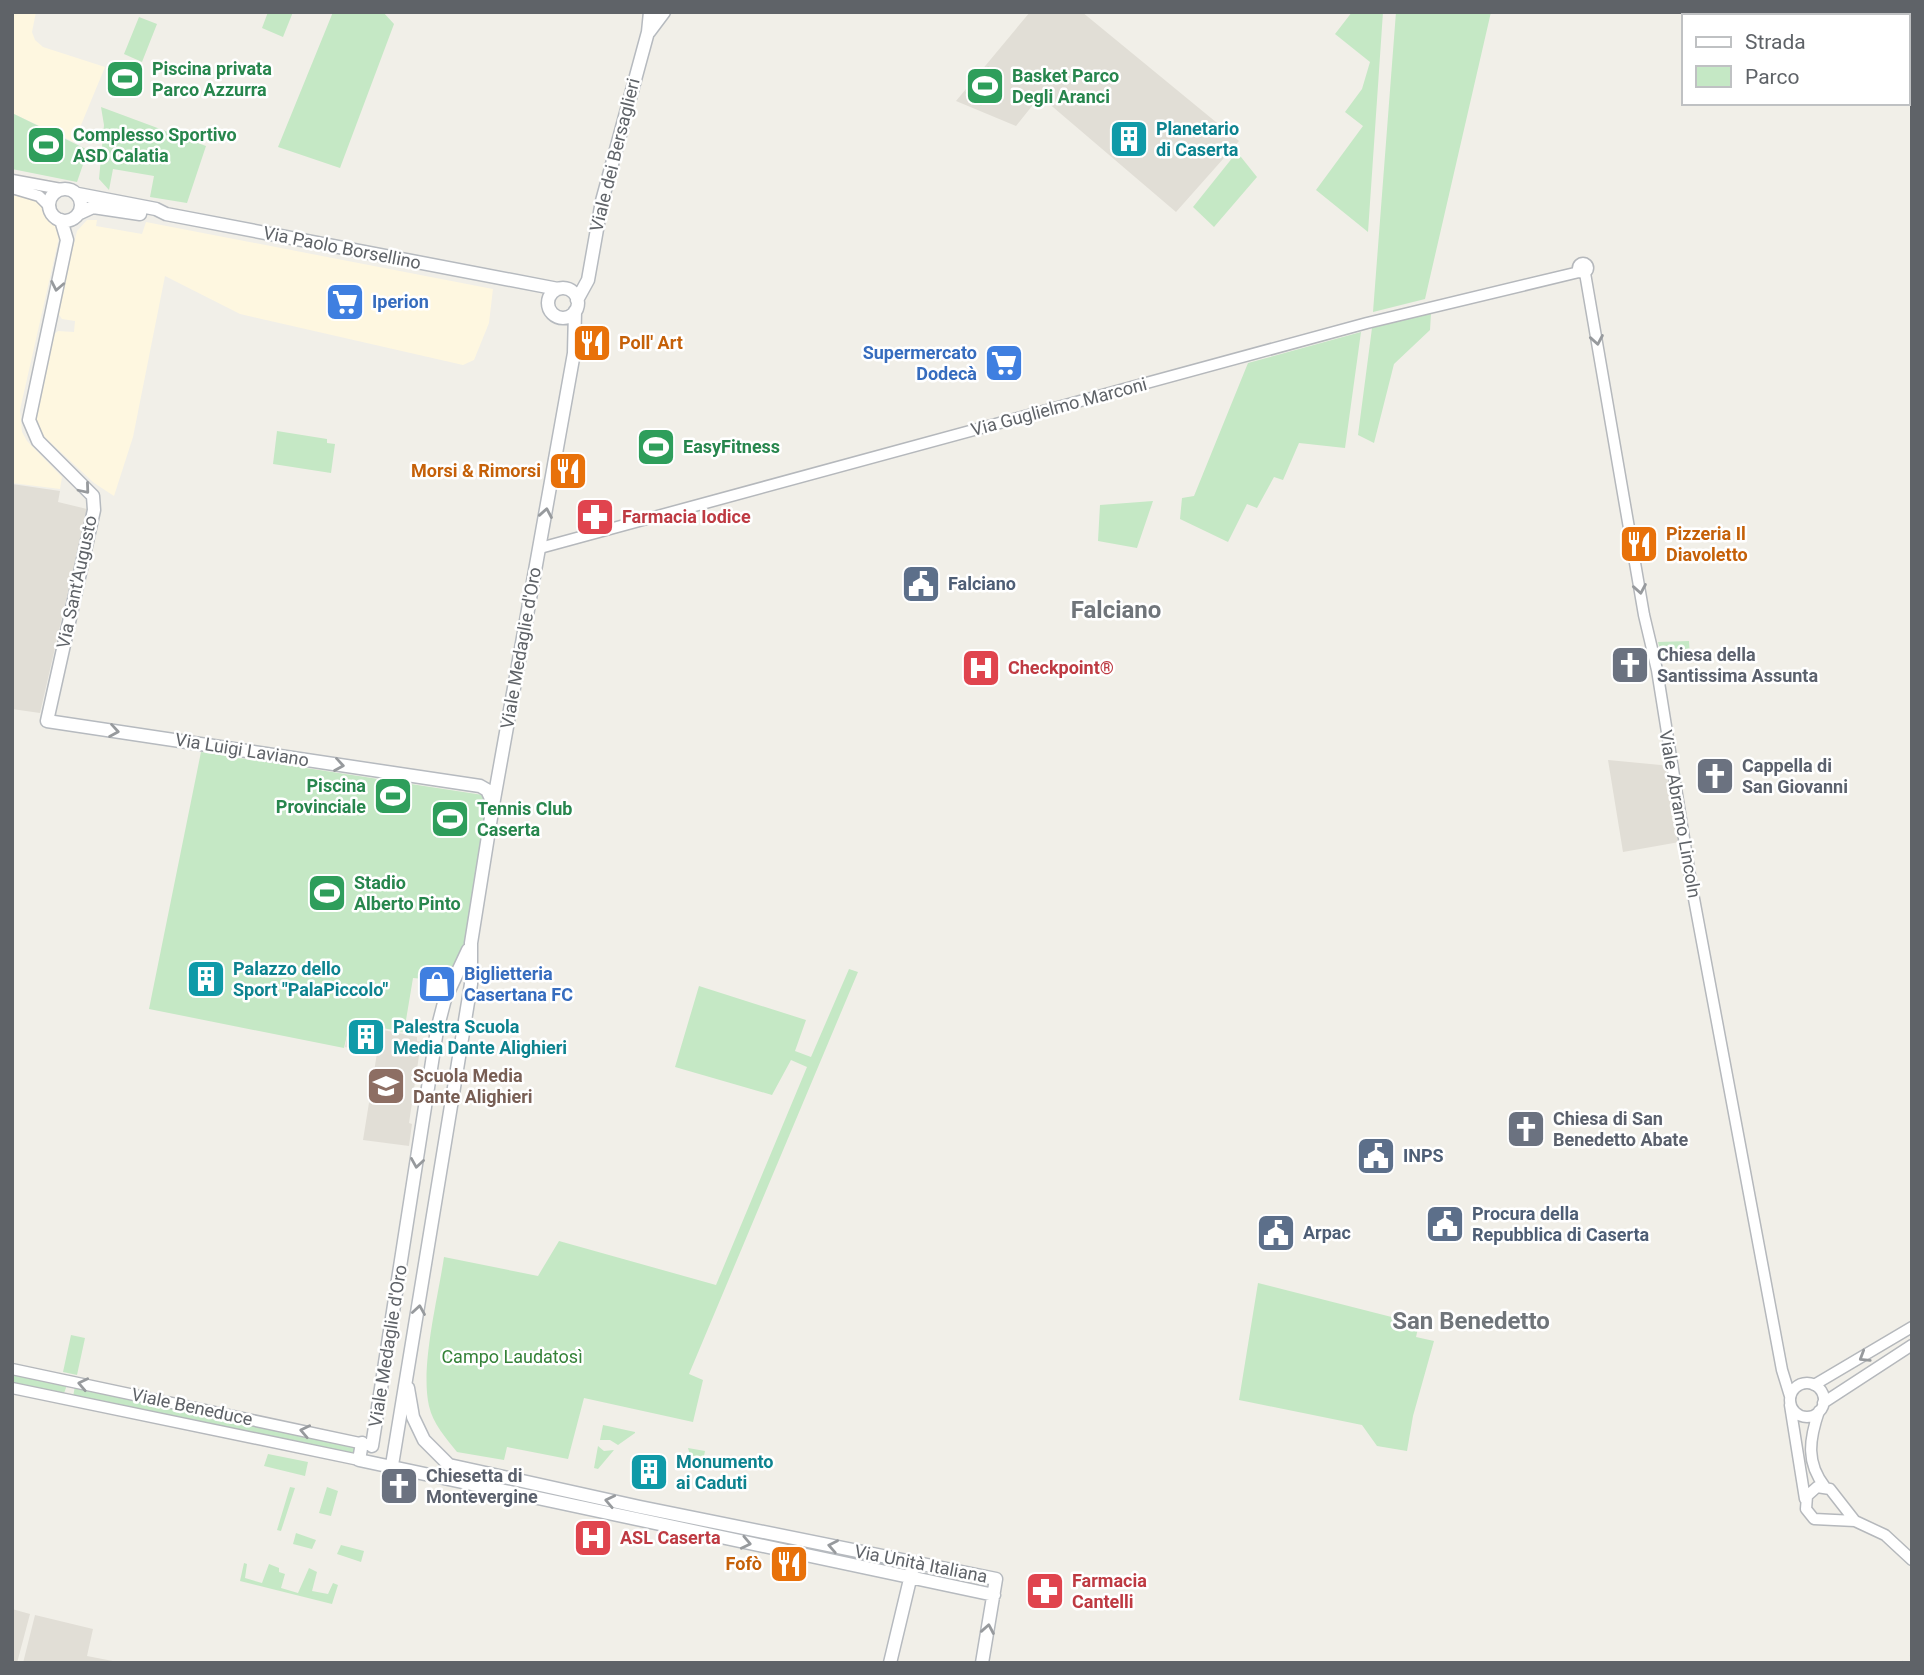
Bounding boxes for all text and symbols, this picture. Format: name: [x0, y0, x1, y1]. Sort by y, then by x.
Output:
legend: [1682, 14, 1910, 105]
text: Strada: [1745, 30, 1806, 54]
sports icon: Piscina privata Parco Azzurra: [104, 58, 146, 100]
place label: Piscina privata Parco Azzurra: [152, 58, 272, 100]
sports icon: Basket Parco Degli Aranci: [964, 65, 1006, 107]
place label: Basket Parco Degli Aranci: [1012, 65, 1119, 107]
text: Parco: [1745, 65, 1799, 89]
street label: Viale dei Bersaglieri: [585, 76, 644, 234]
building icon: Planetario di Caserta: [1108, 118, 1150, 160]
place label: Planetario di Caserta: [1156, 118, 1239, 160]
sports icon: Complesso Sportivo ASD Calatia: [25, 124, 67, 166]
place label: Complesso Sportivo ASD Calatia: [73, 124, 237, 166]
street label: Via Paolo Borsellino: [261, 222, 423, 273]
one-way arrow: [51, 280, 66, 292]
supermarket icon: Iperion: [324, 281, 366, 323]
place label: Iperion: [372, 291, 429, 312]
restaurant icon: Poll' Art: [571, 322, 613, 364]
place label: Poll' Art: [619, 332, 683, 353]
one-way arrow: [1589, 334, 1604, 346]
place label: Supermercato Dodecà: [863, 342, 977, 384]
supermarket icon: Supermercato Dodecà: [983, 342, 1025, 384]
street label: Via Guglielmo Marconi: [969, 373, 1149, 440]
sports icon: EasyFitness: [635, 426, 677, 468]
place label: EasyFitness: [683, 436, 780, 457]
restaurant icon: Morsi & Rimorsi: [547, 450, 589, 492]
place label: Morsi & Rimorsi: [411, 460, 541, 481]
one-way arrow: [77, 481, 90, 493]
pharmacy icon: Farmacia Iodice: [574, 496, 616, 538]
place label: Farmacia Iodice: [622, 506, 751, 527]
one-way arrow: [538, 507, 553, 519]
street label: Via Sant'Augusto: [52, 514, 101, 650]
restaurant icon: Pizzeria Il Diavoletto: [1618, 523, 1660, 565]
place label: Pizzeria Il Diavoletto: [1666, 523, 1748, 565]
public building icon: Falciano: [900, 563, 942, 605]
street label: Viale Medaglie d'Oro: [496, 565, 545, 730]
place label: Falciano: [948, 573, 1016, 594]
one-way arrow: [1632, 583, 1647, 595]
district label: Falciano: [1071, 596, 1161, 624]
church icon: Chiesa della Santissima Assunta: [1609, 644, 1651, 686]
place label: Chiesa della Santissima Assunta: [1657, 644, 1818, 686]
hospital icon: Checkpoint®: [960, 647, 1002, 689]
place label: Checkpoint®: [1008, 657, 1114, 678]
one-way arrow: [108, 723, 120, 738]
street label: Viale Abramo Lincoln: [1655, 728, 1706, 899]
street label: Via Luigi Laviano: [174, 729, 310, 770]
church icon: Cappella di San Giovanni: [1694, 755, 1736, 797]
place label: Cappella di San Giovanni: [1742, 755, 1848, 797]
one-way arrow: [333, 757, 345, 772]
place label: Piscina Provinciale: [276, 775, 366, 817]
sports icon: Piscina Provinciale: [372, 775, 414, 817]
sports icon: Tennis Club Caserta: [429, 798, 471, 840]
place label: Tennis Club Caserta: [477, 798, 572, 840]
sports icon: Stadio Alberto Pinto: [306, 872, 348, 914]
place label: Stadio Alberto Pinto: [354, 872, 461, 914]
building icon: Palazzo dello Sport "PalaPiccolo": [185, 958, 227, 1000]
place label: Palazzo dello Sport "PalaPiccolo": [233, 958, 389, 1000]
shop icon: Biglietteria Casertana FC: [416, 963, 458, 1005]
place label: Biglietteria Casertana FC: [464, 963, 573, 1005]
building icon: Palestra Scuola Media Dante Alighieri: [345, 1016, 387, 1058]
place label: Palestra Scuola Media Dante Alighieri: [393, 1016, 567, 1058]
school or university icon: Scuola Media Dante Alighieri: [365, 1065, 407, 1107]
place label: Scuola Media Dante Alighieri: [413, 1065, 533, 1107]
church icon: Chiesa di San Benedetto Abate: [1505, 1108, 1547, 1150]
place label: Chiesa di San Benedetto Abate: [1553, 1108, 1688, 1150]
public building icon: INPS: [1355, 1135, 1397, 1177]
place label: INPS: [1403, 1145, 1444, 1166]
one-way arrow: [409, 1157, 424, 1169]
public building icon: Procura della Repubblica di Caserta: [1424, 1203, 1466, 1245]
place label: Procura della Repubblica di Caserta: [1472, 1203, 1650, 1245]
public building icon: Arpac: [1255, 1212, 1297, 1254]
place label: Arpac: [1303, 1222, 1351, 1243]
street label: Viale Medaglie d'Oro: [364, 1263, 411, 1429]
one-way arrow: [411, 1304, 426, 1316]
district label: San Benedetto: [1392, 1307, 1550, 1335]
park label: Campo Laudatosì: [441, 1346, 583, 1367]
one-way arrow: [1858, 1349, 1871, 1362]
one-way arrow: [77, 1378, 89, 1393]
street label: Viale Beneduce: [130, 1383, 255, 1430]
one-way arrow: [299, 1425, 311, 1440]
building icon: Monumento ai Caduti: [628, 1451, 670, 1493]
place label: Monumento ai Caduti: [676, 1451, 774, 1493]
church icon: Chiesetta di Montevergine: [378, 1465, 420, 1507]
place label: Chiesetta di Montevergine: [426, 1465, 538, 1507]
one-way arrow: [604, 1494, 616, 1509]
hospital icon: ASL Caserta: [572, 1517, 614, 1559]
place label: ASL Caserta: [620, 1527, 721, 1548]
one-way arrow: [740, 1534, 752, 1549]
one-way arrow: [827, 1539, 839, 1554]
street label: Via Unità Italiana: [853, 1540, 989, 1587]
restaurant icon: Fofò: [768, 1543, 810, 1585]
place label: Fofò: [726, 1553, 762, 1574]
pharmacy icon: Farmacia Cantelli: [1024, 1570, 1066, 1612]
place label: Farmacia Cantelli: [1072, 1570, 1147, 1612]
one-way arrow: [980, 1623, 995, 1635]

